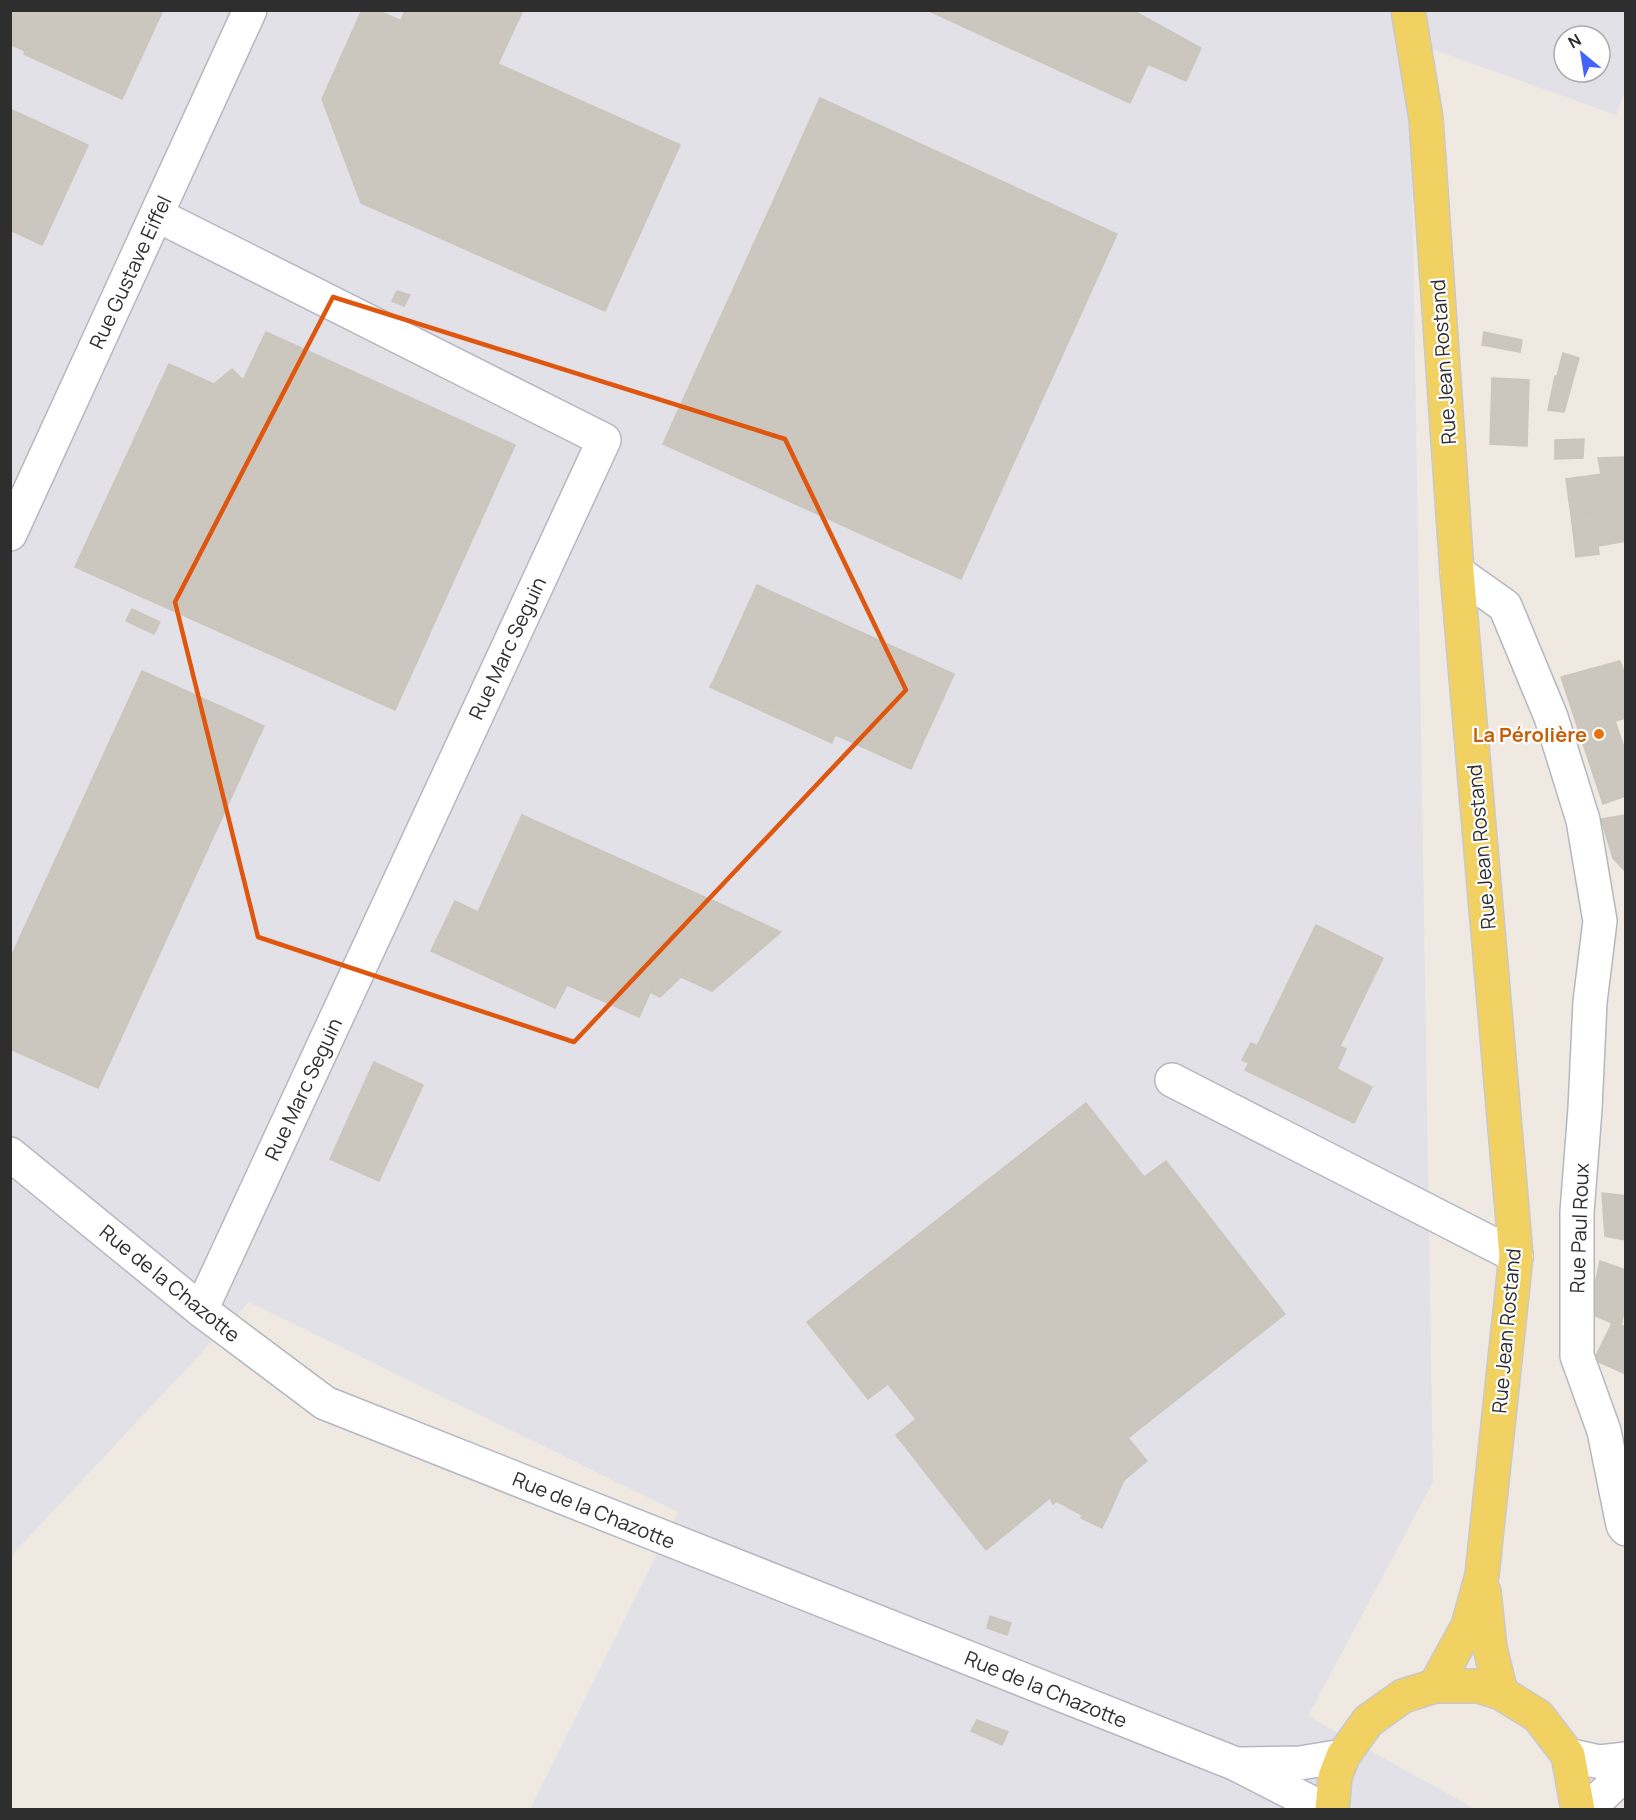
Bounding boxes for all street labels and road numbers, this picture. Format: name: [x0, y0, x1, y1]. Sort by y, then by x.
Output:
street label: Rue Gustave Eiffel: [83, 191, 177, 353]
street label: Rue Jean Rostand: [1424, 278, 1462, 446]
street label: Rue Marc Seguin: [462, 572, 552, 724]
street label: Rue Jean Rostand: [1460, 763, 1502, 931]
street label: Rue Marc Seguin: [258, 1013, 348, 1165]
street label: Rue Paul Roux: [1563, 1162, 1595, 1294]
street label: Rue de la Chazotte: [94, 1218, 246, 1348]
street label: Rue Jean Rostand: [1485, 1247, 1527, 1415]
street label: Rue de la Chazotte: [509, 1465, 679, 1555]
street label: Rue de la Chazotte: [961, 1644, 1131, 1734]

